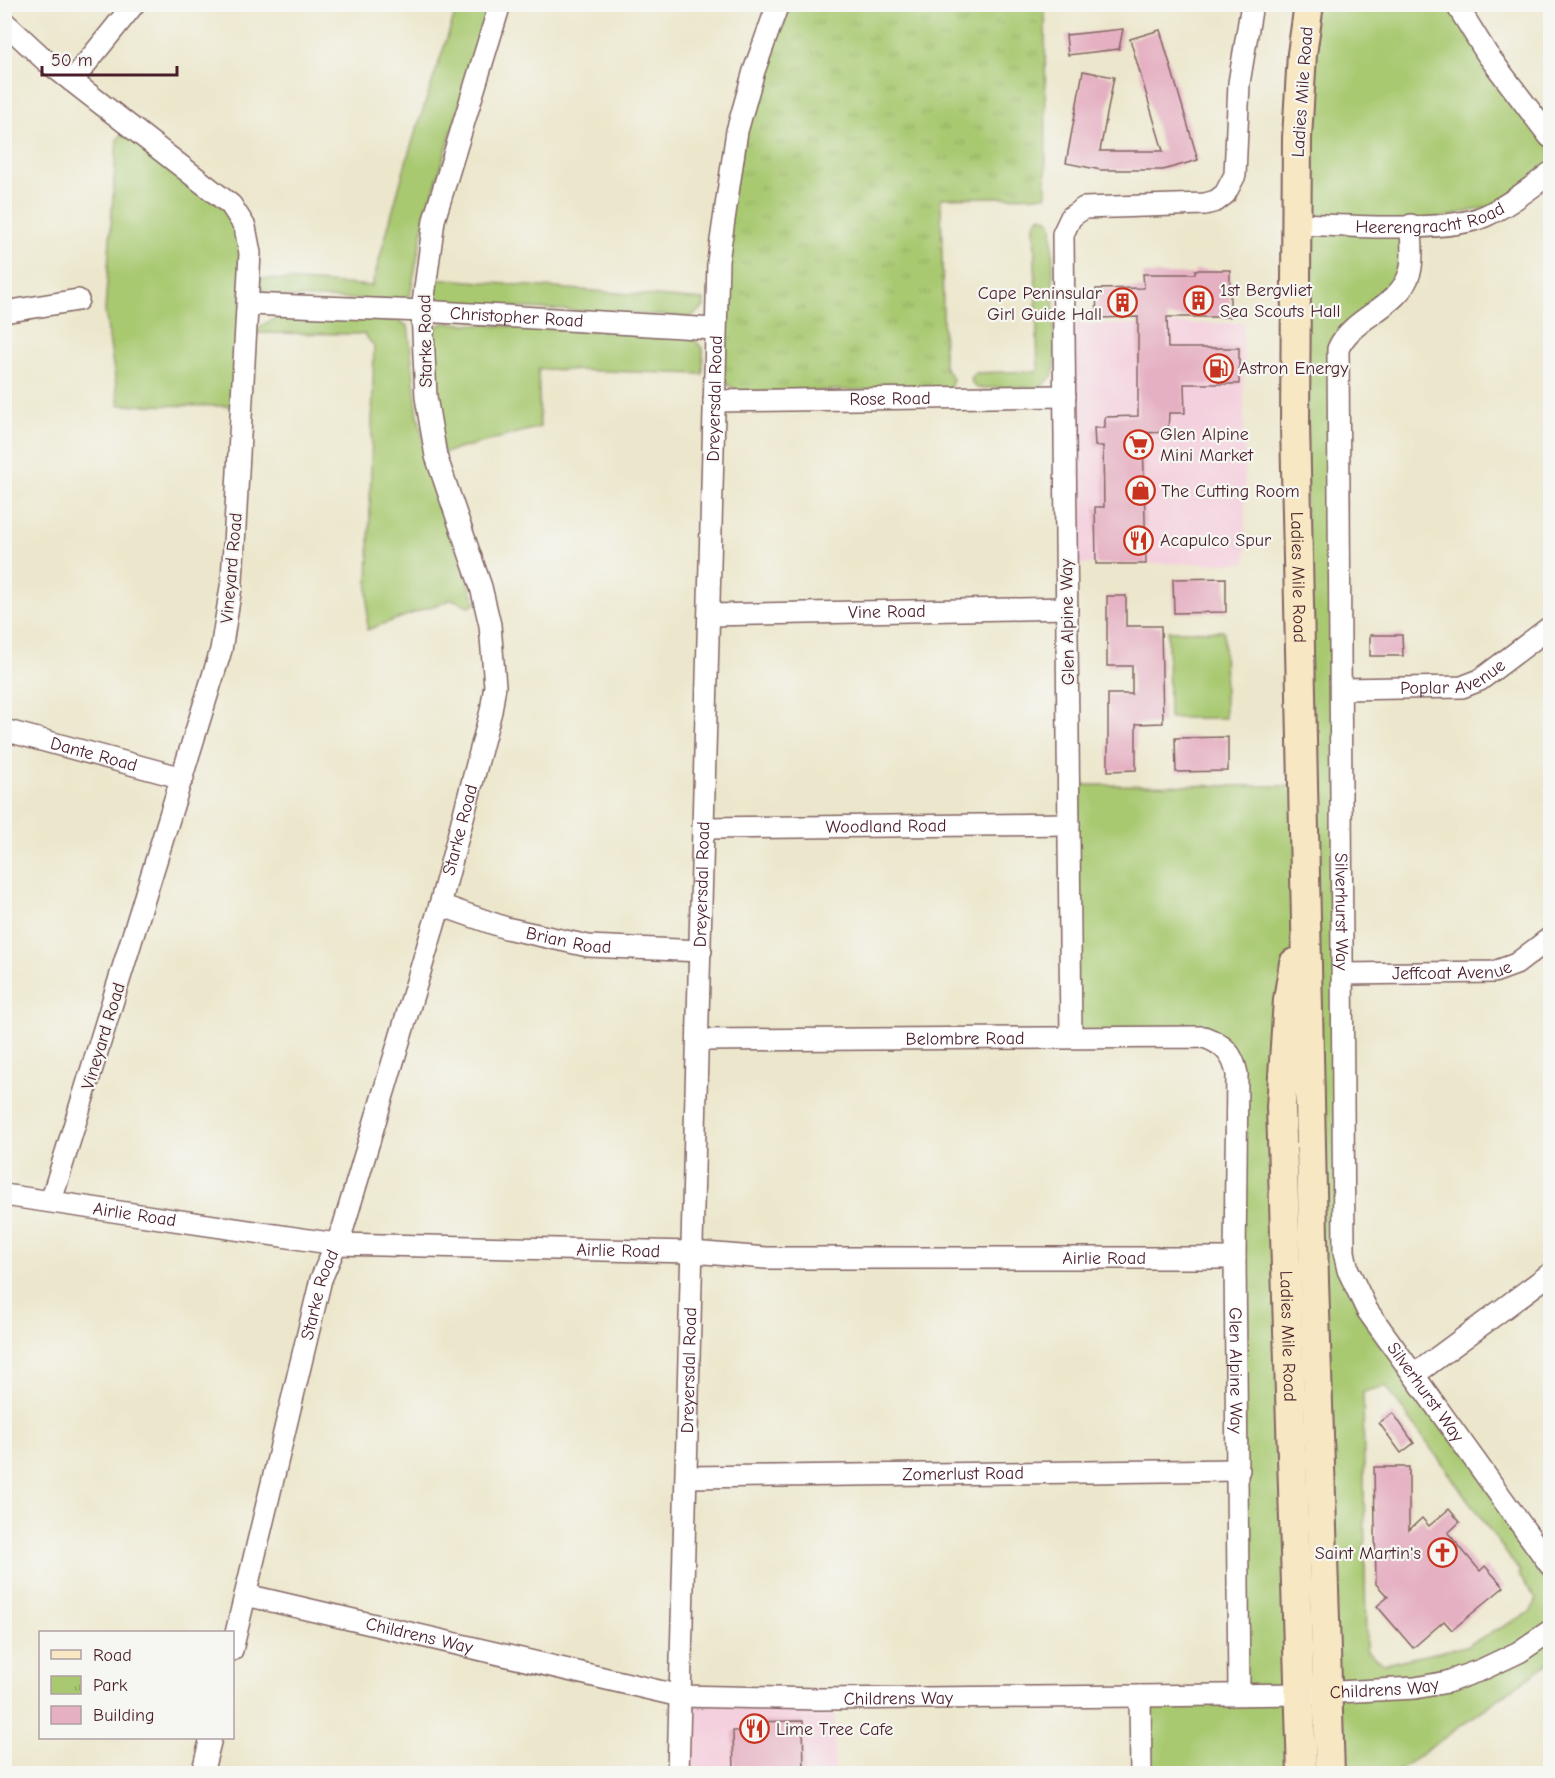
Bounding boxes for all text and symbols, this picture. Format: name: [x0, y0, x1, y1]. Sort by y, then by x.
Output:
street label: Ladies Mile Road: [1287, 26, 1318, 158]
scale bar: [42, 39, 177, 77]
text: 50 m: [51, 50, 93, 71]
street label: Heerengracht Road: [1355, 198, 1508, 238]
place label: 1st Bergvliet Sea Scouts Hall: [1220, 280, 1340, 322]
place label: Cape Peninsular Girl Guide Hall: [978, 283, 1103, 325]
building icon: 1st Bergvliet Sea Scouts Hall: [1183, 284, 1215, 316]
building icon: Cape Peninsular Girl Guide Hall: [1107, 287, 1139, 319]
street label: Starke Road: [414, 294, 437, 388]
street label: Christopher Road: [449, 303, 584, 332]
street label: Dreyersdal Road: [703, 335, 727, 462]
fuel station icon: Astron Energy: [1202, 352, 1234, 384]
place label: Astron Energy: [1239, 358, 1349, 379]
street label: Rose Road: [849, 388, 931, 410]
place label: Glen Alpine Mini Market: [1160, 424, 1254, 466]
supermarket icon: Glen Alpine Mini Market: [1123, 428, 1155, 460]
shop icon: The Cutting Room: [1124, 475, 1156, 507]
place label: The Cutting Room: [1161, 481, 1300, 502]
street label: Ladies Mile Road: [1286, 511, 1310, 643]
street label: Vineyard Road: [216, 512, 247, 624]
restaurant icon: Acapulco Spur: [1123, 524, 1155, 556]
place label: Acapulco Spur: [1160, 530, 1272, 551]
street label: Glen Alpine Way: [1056, 558, 1079, 685]
street label: Vine Road: [848, 601, 926, 623]
street label: Poplar Avenue: [1400, 655, 1509, 699]
street label: Dante Road: [48, 733, 139, 776]
street label: Starke Road: [438, 782, 482, 878]
street label: Woodland Road: [825, 815, 947, 838]
street label: Dreyersdal Road: [690, 821, 714, 948]
street label: Silverhurst Way: [1330, 853, 1352, 971]
street label: Brian Road: [524, 923, 612, 958]
street label: Jeffcoat Avenue: [1392, 956, 1515, 984]
street label: Vineyard Road: [77, 980, 130, 1092]
street label: Belombre Road: [905, 1028, 1025, 1050]
street label: Airlie Road: [92, 1198, 177, 1231]
street label: Airlie Road: [576, 1239, 660, 1262]
street label: Starke Road: [297, 1246, 343, 1342]
street label: Airlie Road: [1062, 1248, 1146, 1269]
street label: Ladies Mile Road: [1275, 1270, 1300, 1402]
street label: Dreyersdal Road: [677, 1307, 701, 1434]
street label: Glen Alpine Way: [1224, 1307, 1247, 1435]
street label: Silverhurst Way: [1383, 1338, 1469, 1447]
street label: Zomerlust Road: [902, 1463, 1024, 1485]
church icon: Saint Martin's: [1426, 1537, 1458, 1569]
place label: Saint Martin's: [1315, 1543, 1421, 1564]
street label: Childrens Way: [364, 1613, 476, 1659]
legend: [39, 1631, 234, 1739]
text: Road: [93, 1645, 132, 1666]
street label: Childrens Way: [1329, 1674, 1441, 1703]
text: Park: [93, 1675, 128, 1696]
street label: Childrens Way: [844, 1688, 954, 1710]
text: Building: [93, 1705, 155, 1726]
restaurant icon: Lime Tree Cafe: [739, 1713, 771, 1745]
place label: Lime Tree Cafe: [776, 1719, 893, 1740]

